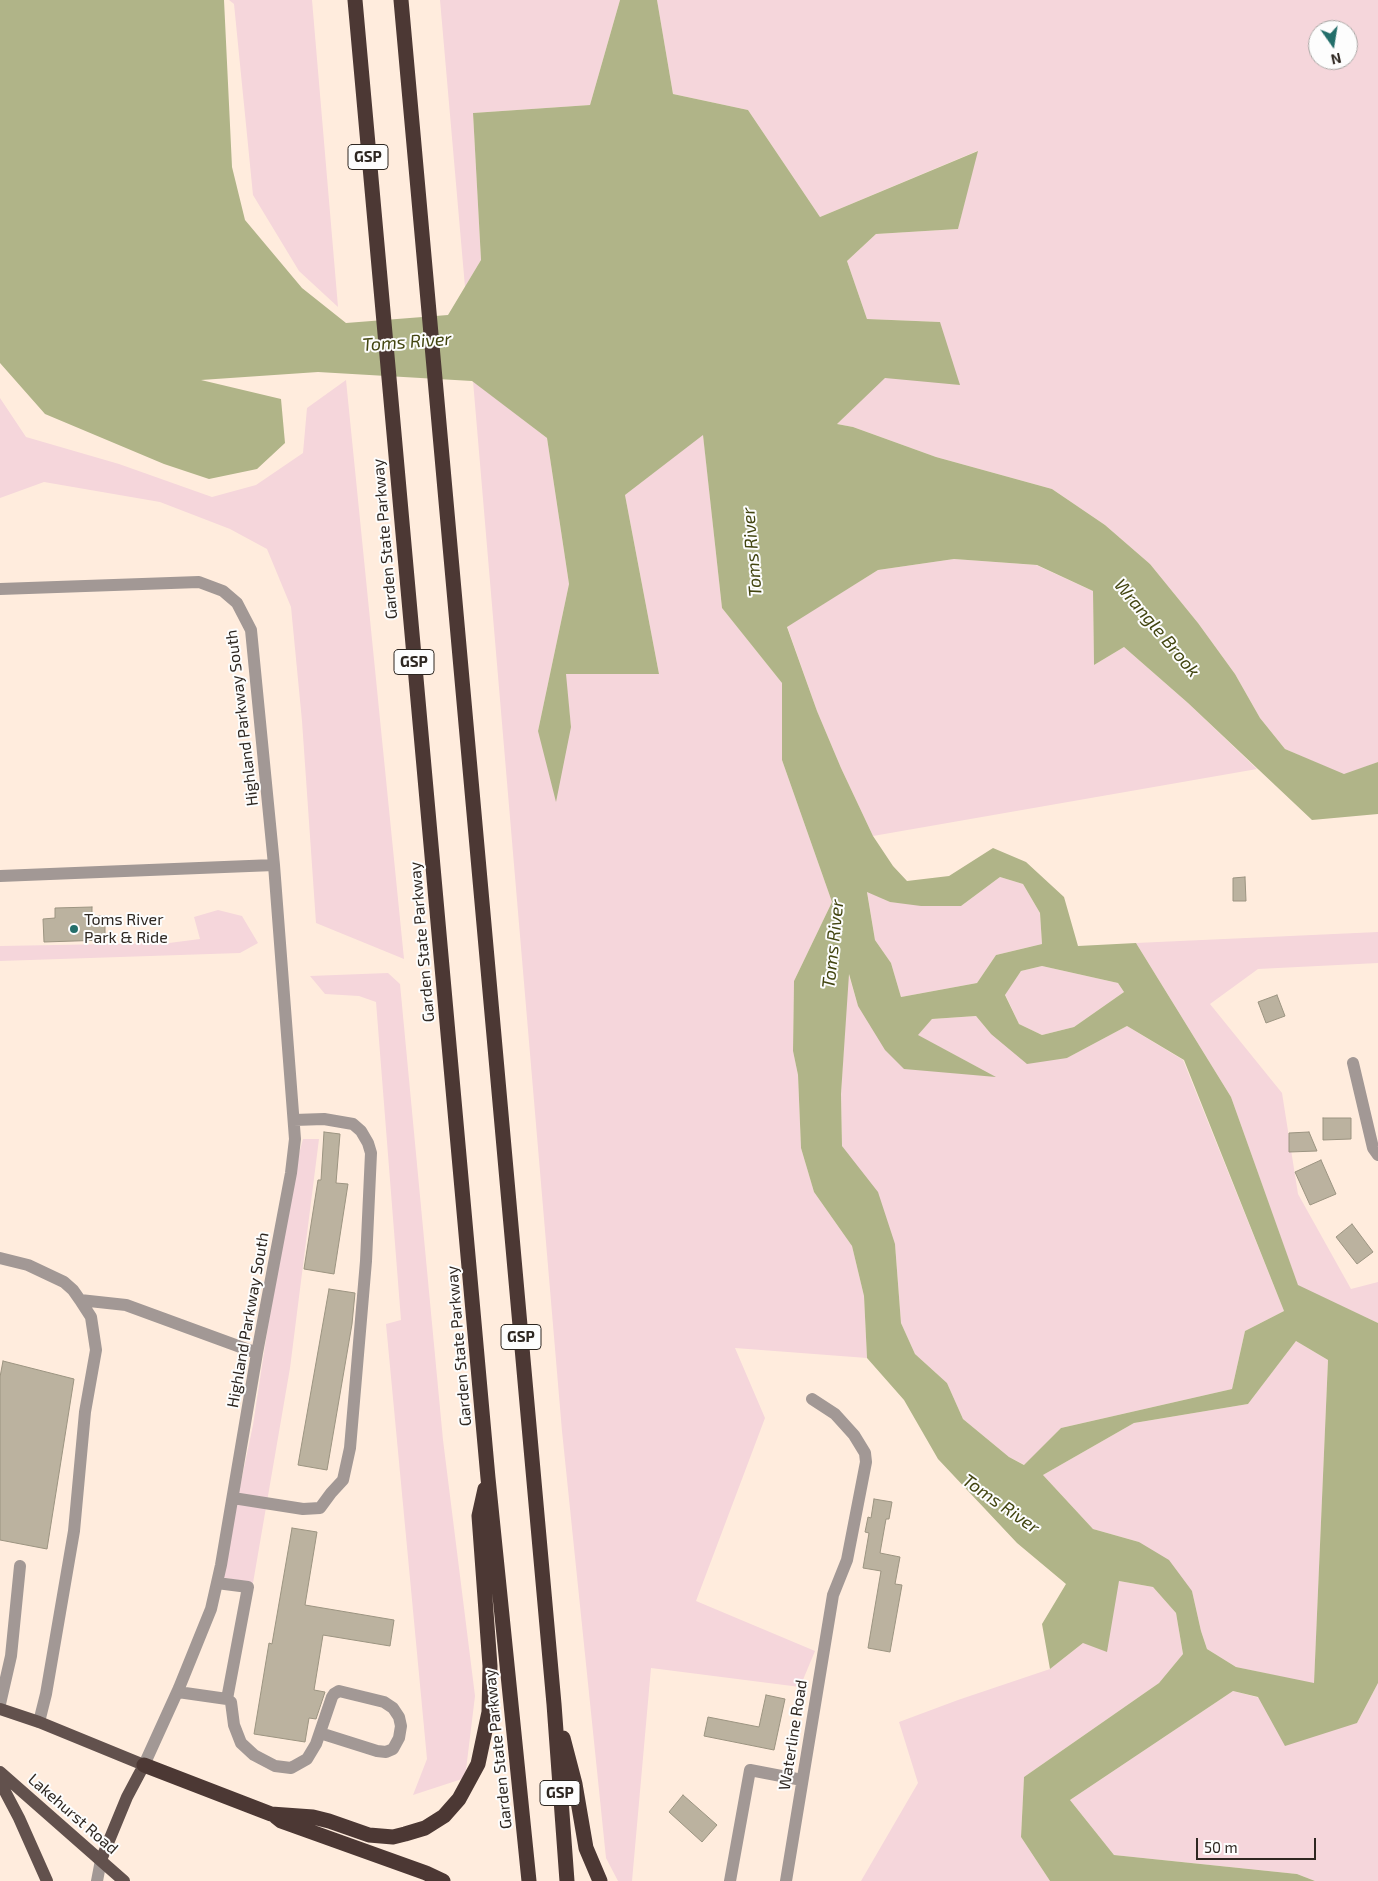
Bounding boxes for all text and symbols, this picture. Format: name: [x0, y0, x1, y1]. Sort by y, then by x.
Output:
north arrow: [1308, 20, 1358, 70]
text: N: [1329, 50, 1343, 69]
road number: GSP: [348, 144, 388, 170]
water label: Toms River: [362, 328, 452, 356]
street label: Garden State Parkway: [368, 458, 402, 620]
water label: Toms River: [737, 507, 767, 597]
water label: Wrangle Brook: [1110, 574, 1204, 682]
street label: Highland Parkway South: [222, 629, 262, 807]
road number: GSP: [394, 650, 434, 674]
street label: Garden State Parkway: [405, 861, 439, 1023]
water label: Toms River: [818, 898, 848, 990]
place label: Toms River Park & Ride: [84, 910, 168, 948]
marker: Toms River Park & Ride: [68, 923, 80, 935]
street label: Highland Parkway South: [223, 1231, 273, 1409]
street label: Garden State Parkway: [442, 1265, 476, 1427]
road number: GSP: [501, 1324, 541, 1350]
water label: Toms River: [958, 1470, 1044, 1538]
street label: Garden State Parkway: [480, 1668, 516, 1830]
street label: Waterline Road: [775, 1678, 811, 1792]
street label: Lakehurst Road: [24, 1770, 122, 1858]
road number: GSP: [540, 1780, 580, 1806]
scale bar: [1198, 1828, 1318, 1860]
text: 50 m: [1204, 1838, 1238, 1856]

